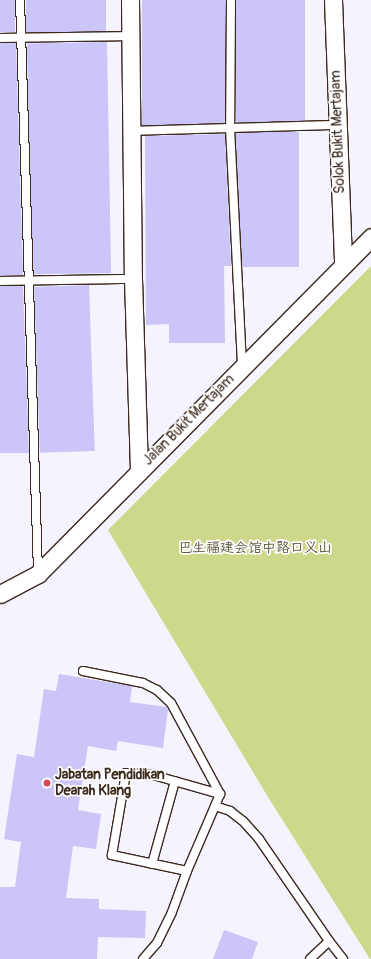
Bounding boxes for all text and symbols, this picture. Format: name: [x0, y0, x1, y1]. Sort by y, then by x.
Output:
street label: Solok Bukit Mertajam: [327, 70, 349, 194]
street label: Jalan Bukit Mertajam: [140, 371, 238, 469]
park label: 巴生福建会馆中路口义山: [178, 540, 332, 556]
place label: Jabatan Pendidikan Dearah Klang: [55, 767, 165, 800]
marker: Jabatan Pendidikan Dearah Klang: [42, 778, 52, 788]

